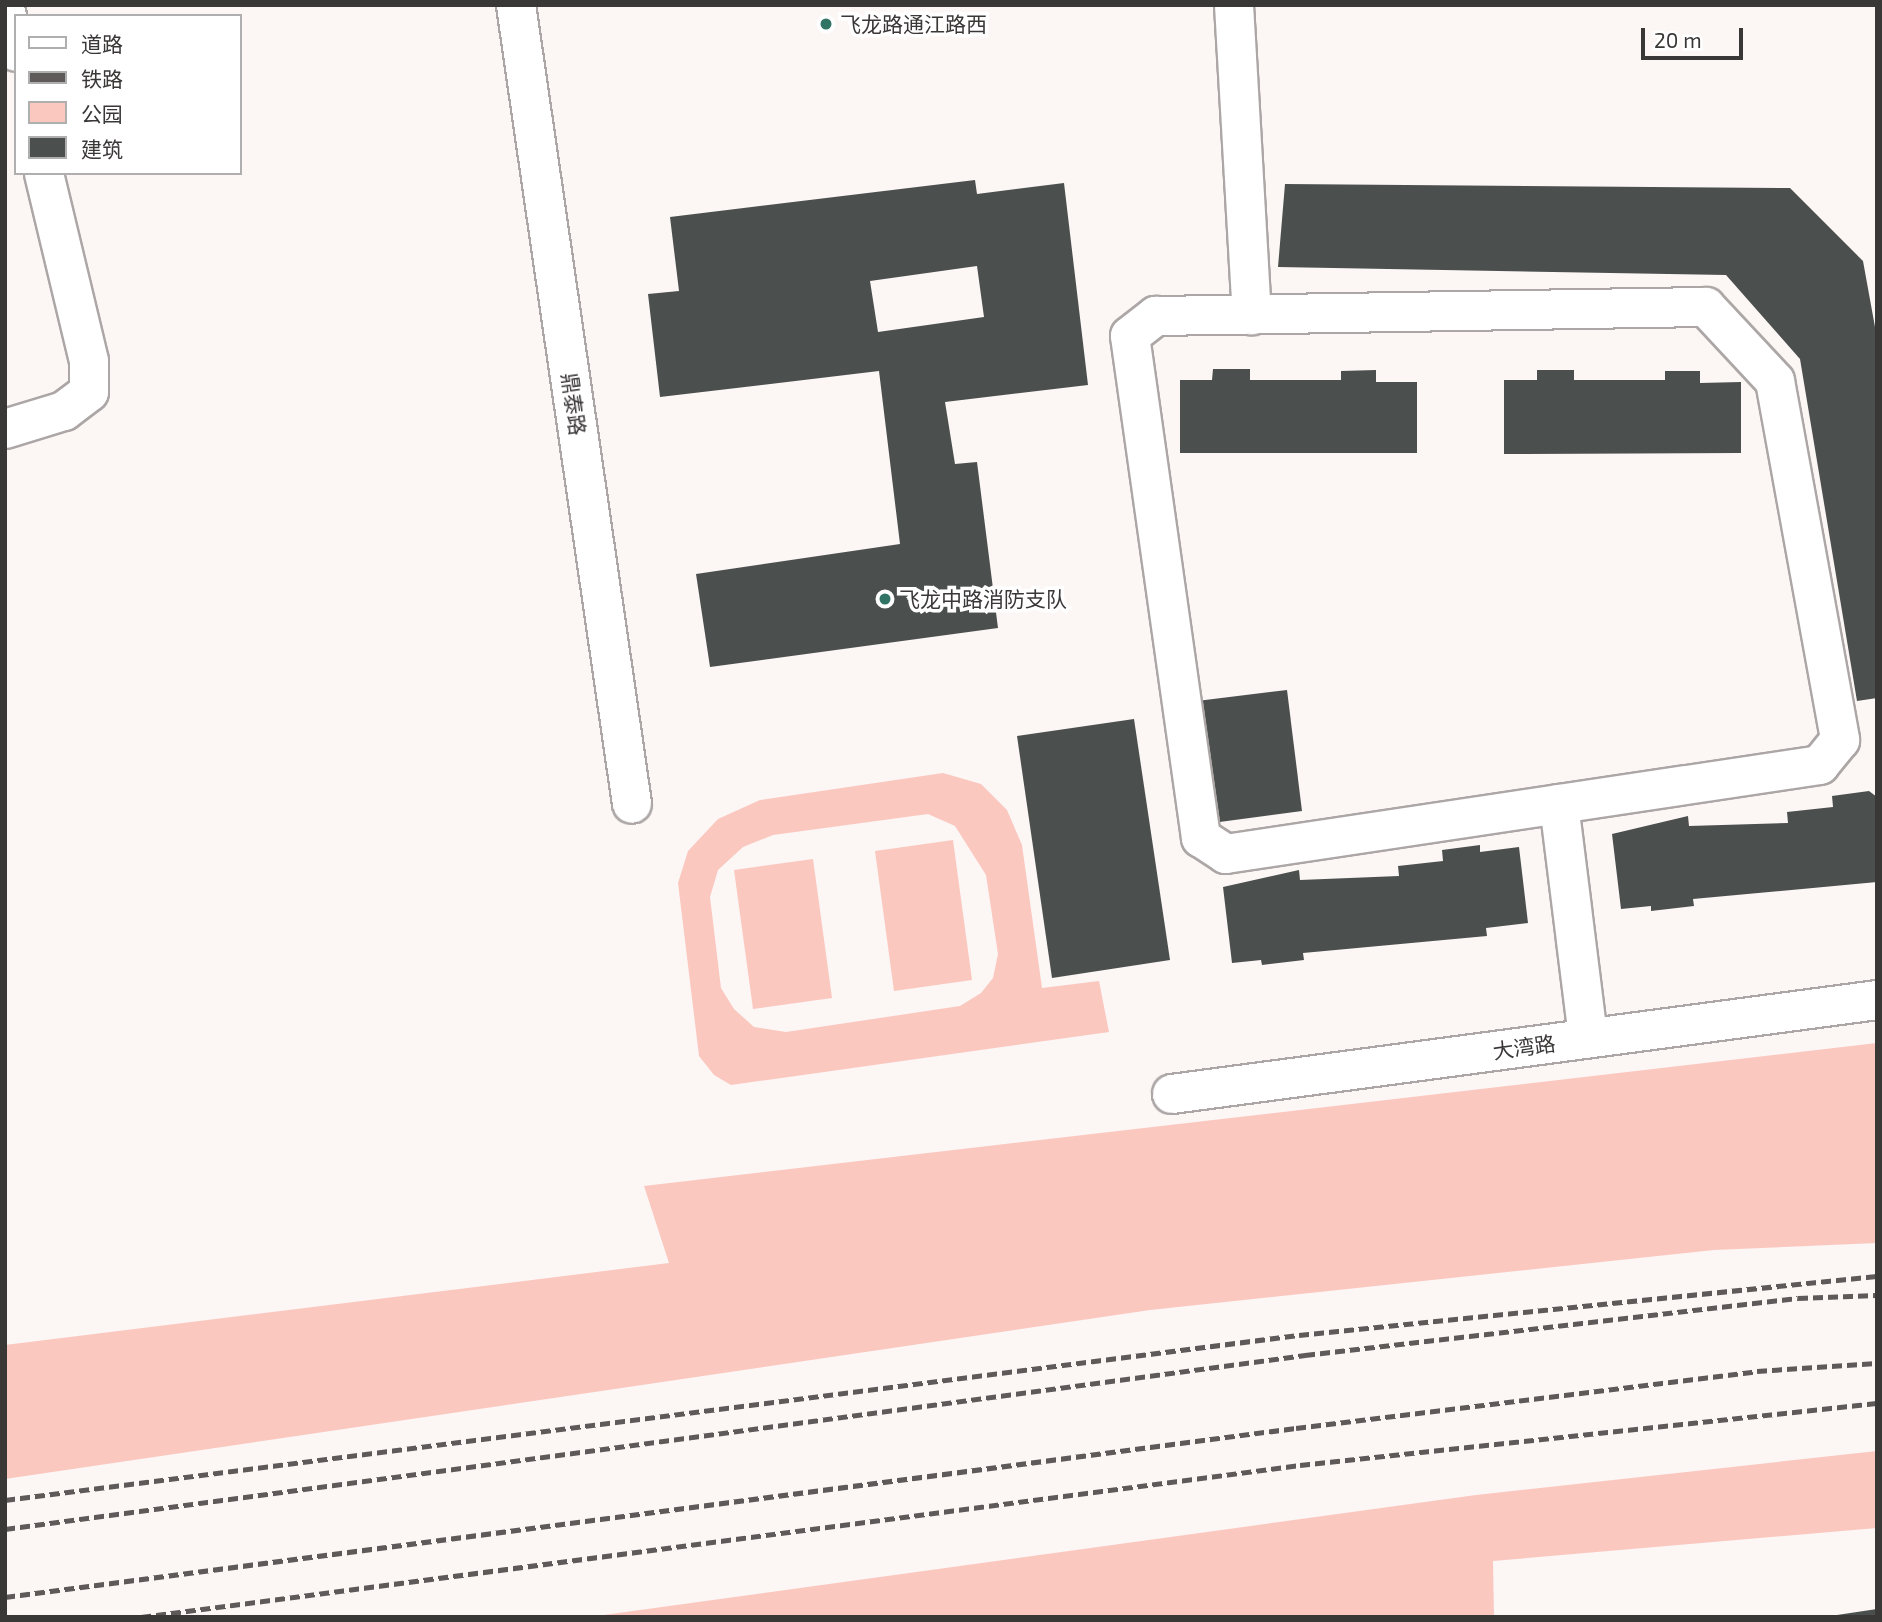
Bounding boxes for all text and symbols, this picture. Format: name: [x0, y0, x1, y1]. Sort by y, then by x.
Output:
place label: 飞龙路通江路西: [840, 11, 987, 37]
legend: [14, 14, 242, 175]
scale bar: [1644, 14, 1745, 58]
marker: 飞龙路通江路西: [818, 16, 834, 32]
text: 20 m: [1654, 27, 1702, 52]
text: 道路: [81, 31, 123, 56]
text: 铁路: [81, 66, 123, 91]
text: 公园: [81, 101, 123, 126]
text: 建筑: [81, 136, 123, 161]
street label: 鼎泰路: [557, 371, 591, 437]
place label: 飞龙中路消防支队: [899, 586, 1067, 612]
marker: 飞龙中路消防支队: [877, 591, 893, 607]
street label: 大湾路: [1491, 1030, 1557, 1064]

